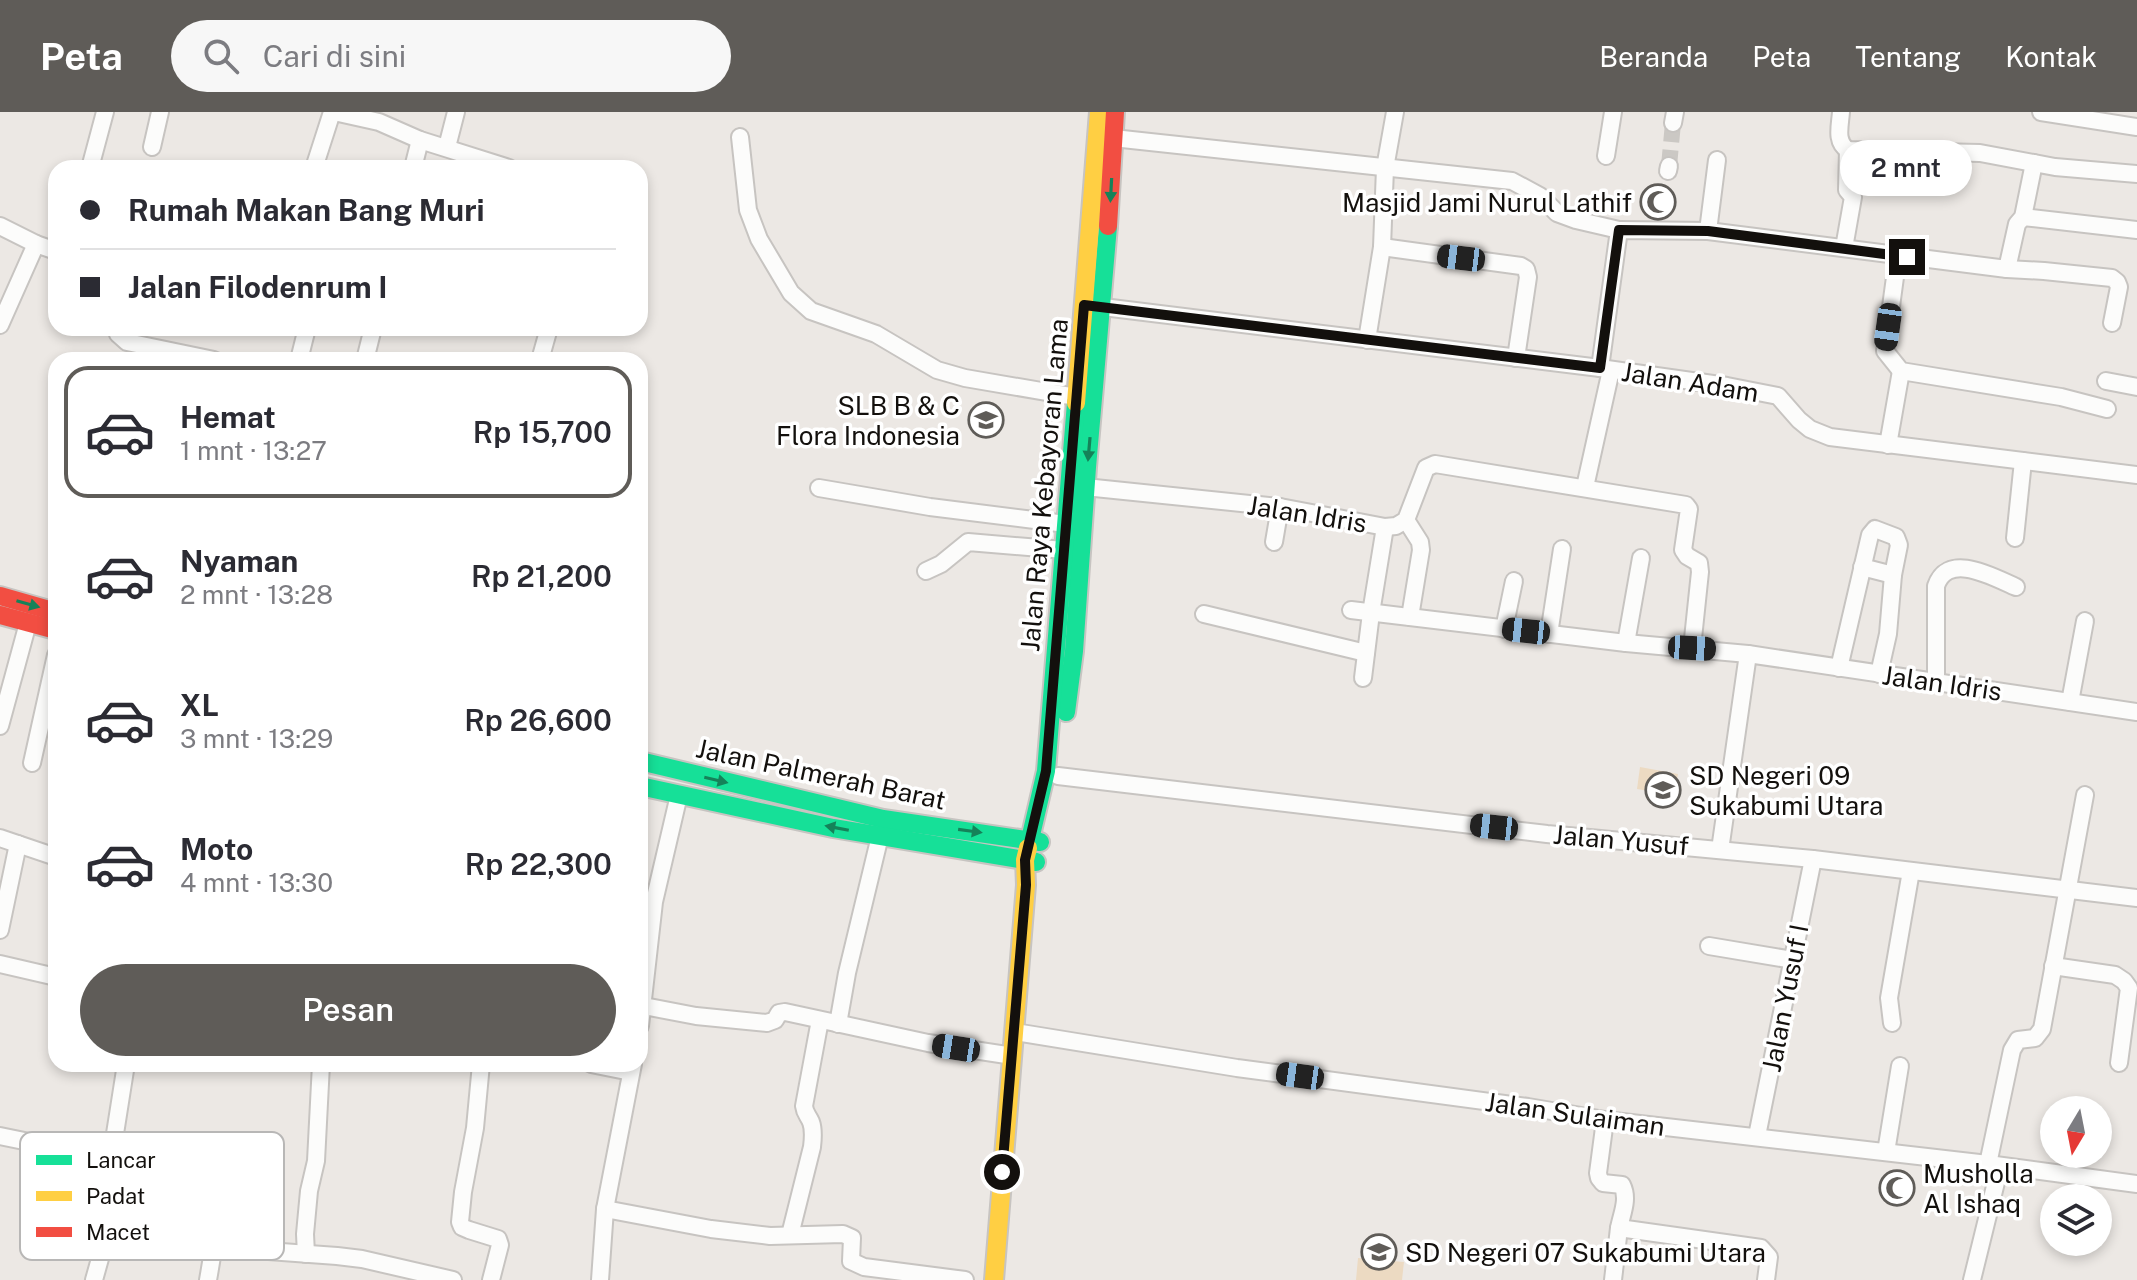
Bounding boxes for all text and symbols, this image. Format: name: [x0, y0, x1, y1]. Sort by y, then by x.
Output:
search box: [171, 20, 731, 92]
text: Peta: [40, 34, 123, 79]
icon: search: [199, 34, 243, 78]
text: Cari di sini: [263, 38, 406, 74]
text: Beranda: [1599, 40, 1708, 73]
text: Peta: [1752, 40, 1811, 73]
text: Tentang: [1855, 40, 1961, 73]
text: Kontak: [2005, 40, 2097, 73]
callout: 2 mnt: [1841, 141, 1973, 197]
text: 2 mnt: [1871, 152, 1941, 183]
one-way arrow: [1104, 178, 1117, 203]
mosque icon: Masjid Jami Nurul Lathif: [1639, 183, 1677, 221]
place label: Masjid Jami Nurul Lathif: [1342, 187, 1632, 218]
text: Rumah Makan Bang Muri: [128, 192, 485, 228]
route end: [1889, 239, 1925, 275]
car: [1436, 243, 1486, 273]
text: Jalan Filodenrum I: [128, 269, 388, 305]
car: [1873, 302, 1903, 352]
street label: Jalan Raya Kebayoran Lama: [1014, 317, 1074, 653]
street label: Jalan Adam: [1619, 356, 1761, 408]
place label: SLB B & C Flora Indonesia: [776, 390, 960, 451]
icon: car: [84, 396, 156, 468]
text: Hemat: [180, 399, 276, 435]
school or university icon: SLB B & C Flora Indonesia: [967, 401, 1005, 439]
text: Rp 15,700: [473, 414, 612, 450]
text: 1 mnt · 13:27: [180, 435, 327, 466]
one-way arrow: [1082, 437, 1095, 462]
street label: Jalan Idris: [1245, 489, 1369, 539]
icon: car: [84, 540, 156, 612]
text: Nyaman: [180, 543, 298, 579]
text: Rp 21,200: [471, 558, 612, 594]
text: 2 mnt · 13:28: [180, 579, 333, 610]
one-way arrow: [16, 598, 40, 611]
car: [1501, 617, 1551, 645]
car: [1667, 635, 1717, 661]
street label: Jalan Idris: [1880, 659, 2004, 707]
icon: car: [84, 684, 156, 756]
text: XL: [180, 687, 219, 723]
text: Rp 26,600: [464, 702, 612, 738]
text: 3 mnt · 13:29: [180, 723, 333, 754]
street label: Jalan Palmerah Barat: [693, 732, 949, 816]
place label: SD Negeri 09 Sukabumi Utara: [1689, 760, 1883, 821]
school or university icon: SD Negeri 09 Sukabumi Utara: [1644, 771, 1682, 809]
one-way arrow: [703, 774, 728, 787]
car: [1469, 813, 1519, 841]
street label: Jalan Yusuf: [1552, 819, 1690, 861]
one-way arrow: [825, 822, 850, 834]
one-way arrow: [958, 825, 983, 838]
icon: car: [84, 828, 156, 900]
text: Moto: [180, 831, 253, 867]
text: Rp 22,300: [465, 846, 612, 882]
text: 4 mnt · 13:30: [180, 867, 333, 898]
street label: Jalan Yusuf I: [1755, 922, 1815, 1074]
button: Pesan: [80, 964, 616, 1056]
car: [930, 1032, 982, 1064]
car: [1275, 1061, 1325, 1091]
street label: Jalan Sulaiman: [1483, 1086, 1667, 1142]
north arrow: [2040, 1096, 2112, 1168]
map controls: [2040, 1096, 2112, 1256]
legend: [20, 1132, 284, 1260]
text: Lancar: [86, 1147, 156, 1173]
route start: [984, 1154, 1020, 1190]
place label: Musholla Al Ishaq: [1923, 1158, 2034, 1219]
mosque icon: Musholla Al Ishaq: [1878, 1169, 1916, 1207]
text: Padat: [86, 1183, 145, 1209]
button: layers: [2040, 1184, 2112, 1256]
text: Macet: [86, 1219, 150, 1245]
school or university icon: SD Negeri 07 Sukabumi Utara: [1360, 1233, 1398, 1271]
place label: SD Negeri 07 Sukabumi Utara: [1405, 1237, 1766, 1268]

